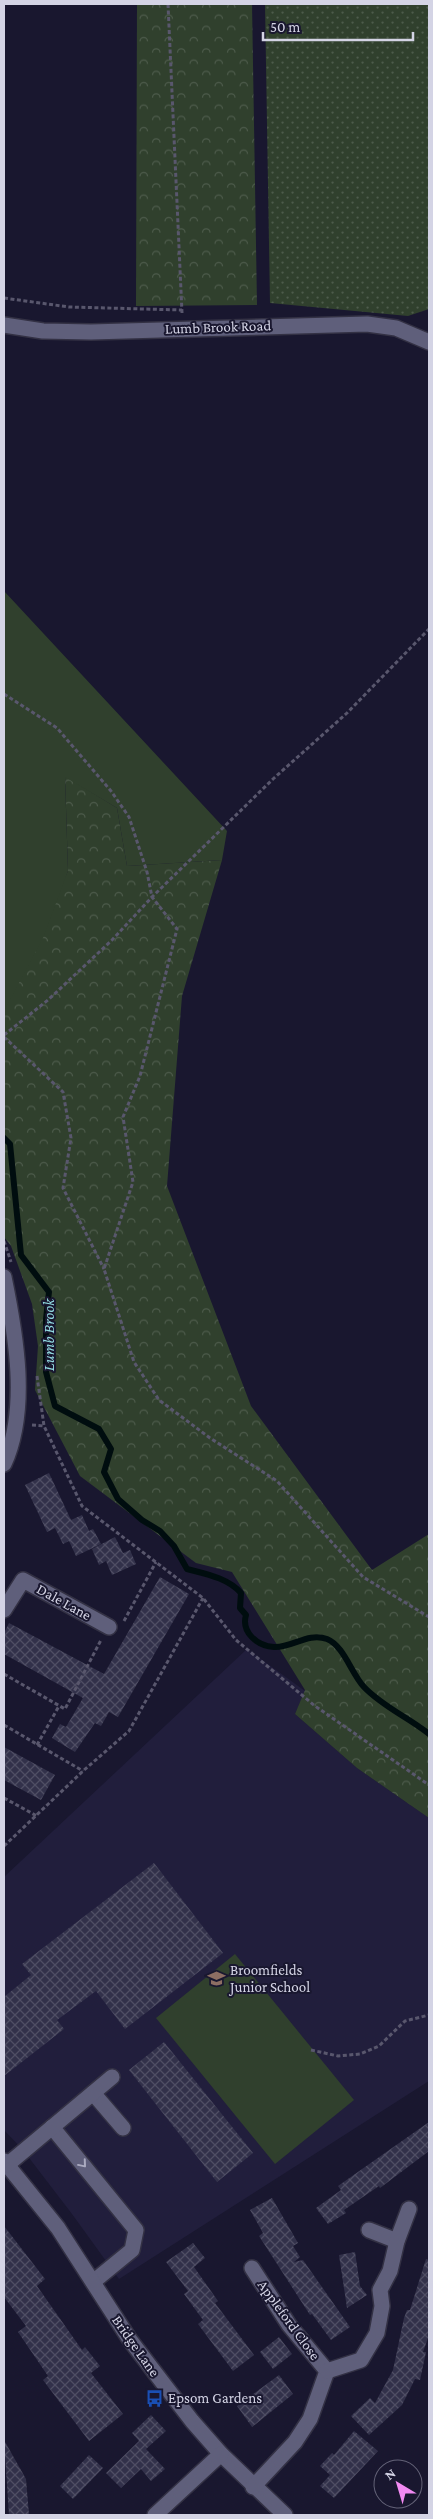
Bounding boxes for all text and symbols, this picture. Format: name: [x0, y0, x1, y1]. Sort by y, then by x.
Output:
scale bar: [263, 10, 413, 42]
text: 50 m: [270, 19, 300, 35]
street label: Lumb Brook Road: [165, 317, 272, 337]
water label: Lumb Brook: [40, 1298, 57, 1371]
street label: Dale Lane: [34, 1581, 94, 1624]
place label: Broomfields Junior School: [228, 1962, 310, 1996]
school or university icon: Broomfields Junior School: [206, 1969, 226, 1989]
one-way arrow: [77, 2159, 86, 2168]
street label: Appleford Close: [254, 2277, 324, 2364]
street label: Bridge Lane: [108, 2312, 163, 2381]
bus stop icon: Epsom Gardens: [144, 2388, 164, 2408]
place label: Epsom Gardens: [168, 2390, 262, 2407]
north arrow: [373, 2459, 423, 2509]
text: N: [381, 2464, 399, 2483]

